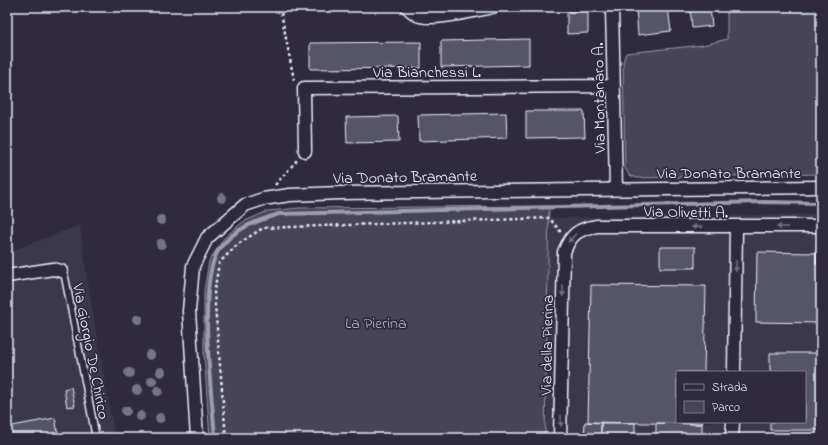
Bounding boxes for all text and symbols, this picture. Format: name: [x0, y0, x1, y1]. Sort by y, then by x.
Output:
street label: Via Montanaro A.: [587, 42, 613, 155]
street label: Via Bianchessi L.: [372, 61, 481, 85]
street label: Via Donato Bramante: [656, 162, 802, 186]
street label: Via Donato Bramante: [332, 165, 478, 191]
street label: Via Olivetti A.: [643, 200, 728, 226]
one-way arrow: [690, 224, 703, 230]
one-way arrow: [775, 224, 788, 230]
one-way arrow: [567, 233, 576, 243]
one-way arrow: [733, 260, 739, 273]
street label: Via Giorgio De Chirico: [65, 280, 115, 421]
one-way arrow: [560, 285, 566, 298]
street label: Via della Pierina: [535, 294, 561, 397]
park label: La Pierina: [345, 312, 407, 336]
legend: [676, 371, 806, 423]
text: Strada: [712, 379, 747, 397]
text: Parco: [712, 399, 740, 417]
one-way arrow: [558, 415, 564, 428]

